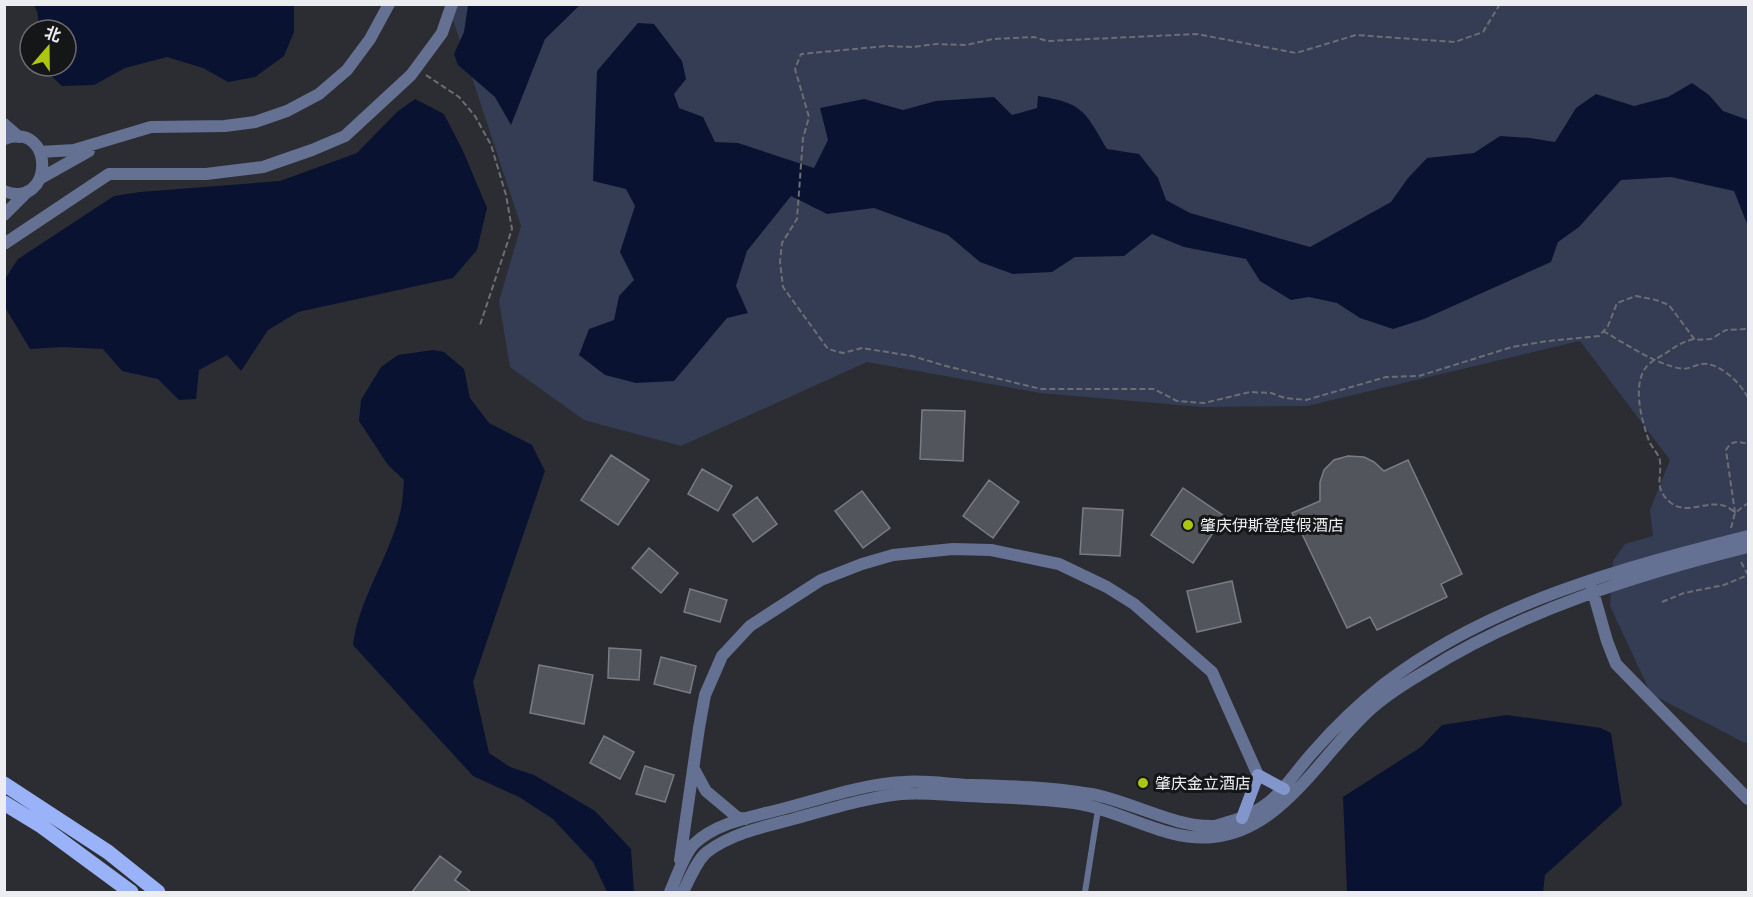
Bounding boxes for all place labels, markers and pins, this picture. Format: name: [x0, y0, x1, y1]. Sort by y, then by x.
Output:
place label: 肇庆伊斯登度假酒店: [1200, 516, 1344, 535]
marker: 肇庆伊斯登度假酒店: [1181, 518, 1195, 532]
place label: 肇庆金立酒店: [1155, 774, 1251, 793]
marker: 肇庆金立酒店: [1136, 776, 1150, 790]

